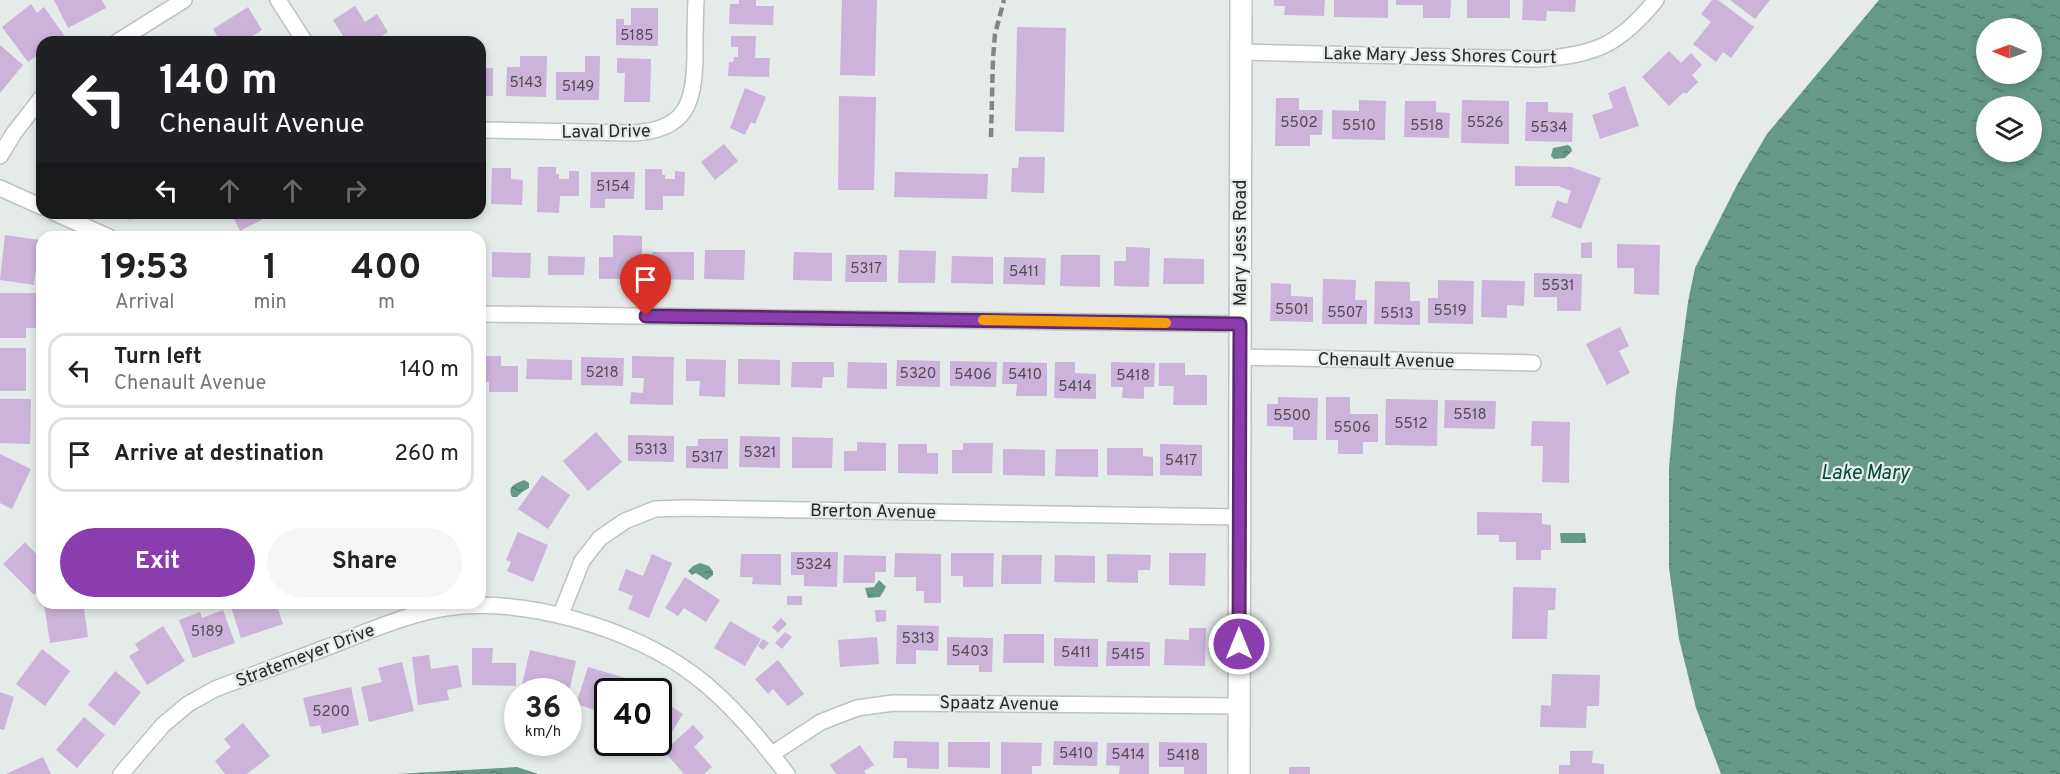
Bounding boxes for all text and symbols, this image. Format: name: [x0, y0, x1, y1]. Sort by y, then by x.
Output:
north arrow: [1976, 18, 2042, 84]
map controls: [1976, 18, 2042, 162]
house number: 5185: [620, 27, 654, 46]
street label: Lake Mary Jess Shores Court: [1323, 43, 1557, 70]
text: 140 m: [159, 56, 278, 109]
icon: left: [60, 60, 138, 138]
house number: 5143: [510, 74, 542, 93]
house number: 5149: [562, 78, 594, 97]
button: layers: [1976, 96, 2042, 162]
text: Chenault Avenue: [159, 108, 364, 142]
house number: 5502: [1280, 114, 1318, 133]
house number: 5526: [1467, 114, 1503, 133]
house number: 5510: [1342, 117, 1376, 136]
house number: 5518: [1410, 117, 1444, 136]
house number: 5534: [1531, 119, 1567, 138]
street label: Laval Drive: [561, 120, 651, 145]
icon: left: [150, 174, 183, 207]
icon: ahead: [213, 174, 246, 207]
icon: ahead: [276, 174, 309, 207]
icon: right: [339, 174, 372, 207]
house number: 5154: [596, 178, 630, 197]
street label: Mary Jess Road: [1230, 180, 1253, 306]
text: 19:53: [100, 246, 189, 292]
text: 1: [263, 246, 277, 292]
text: 400: [351, 246, 422, 292]
pin: [620, 254, 671, 316]
house number: 5317: [850, 260, 882, 279]
icon: arrive: [629, 263, 662, 296]
house number: 5411: [1009, 263, 1039, 282]
house number: 5531: [1541, 277, 1575, 296]
text: Arrival: [115, 290, 175, 316]
text: min: [253, 290, 287, 316]
text: m: [378, 290, 395, 316]
house number: 5501: [1275, 301, 1309, 320]
house number: 5519: [1433, 302, 1467, 321]
house number: 5507: [1327, 304, 1363, 323]
house number: 5513: [1380, 305, 1414, 324]
text: Turn left: [114, 344, 202, 371]
street label: Chenault Avenue: [1317, 349, 1455, 374]
icon: left: [63, 354, 96, 387]
text: 140 m: [400, 357, 459, 384]
house number: 5218: [585, 364, 619, 383]
house number: 5320: [900, 365, 936, 384]
house number: 5406: [954, 366, 992, 385]
house number: 5410: [1008, 366, 1042, 385]
house number: 5418: [1116, 367, 1150, 386]
text: Chenault Avenue: [114, 371, 266, 397]
house number: 5414: [1058, 378, 1092, 397]
house number: 5518: [1453, 406, 1487, 425]
house number: 5500: [1273, 407, 1311, 426]
house number: 5512: [1394, 415, 1428, 434]
house number: 5506: [1333, 419, 1371, 438]
icon: arrive: [63, 438, 96, 471]
text: Arrive at destination: [114, 441, 324, 468]
text: 260 m: [394, 441, 459, 468]
house number: 5313: [635, 441, 667, 460]
house number: 5321: [744, 444, 776, 463]
house number: 5317: [691, 449, 723, 468]
house number: 5417: [1165, 452, 1197, 471]
water label: Lake Mary: [1821, 461, 1911, 487]
street label: Brerton Avenue: [810, 500, 936, 525]
button: Exit: [60, 528, 255, 597]
button: Share: [267, 528, 462, 597]
house number: 5324: [796, 556, 832, 575]
position arrow: [1207, 612, 1271, 676]
street label: Stratemeyer Drive: [233, 619, 378, 693]
house number: 5189: [191, 623, 223, 642]
house number: 5313: [902, 630, 934, 649]
house number: 5403: [951, 643, 989, 662]
house number: 5411: [1061, 644, 1091, 663]
house number: 5415: [1111, 646, 1145, 665]
speed limit sign: 40: [594, 678, 672, 756]
text: 36: [525, 691, 561, 728]
street label: Spaatz Avenue: [939, 692, 1059, 717]
house number: 5200: [312, 703, 350, 722]
text: km/h: [525, 723, 561, 742]
house number: 5410: [1059, 745, 1093, 764]
house number: 5414: [1111, 746, 1145, 765]
house number: 5418: [1166, 747, 1200, 766]

